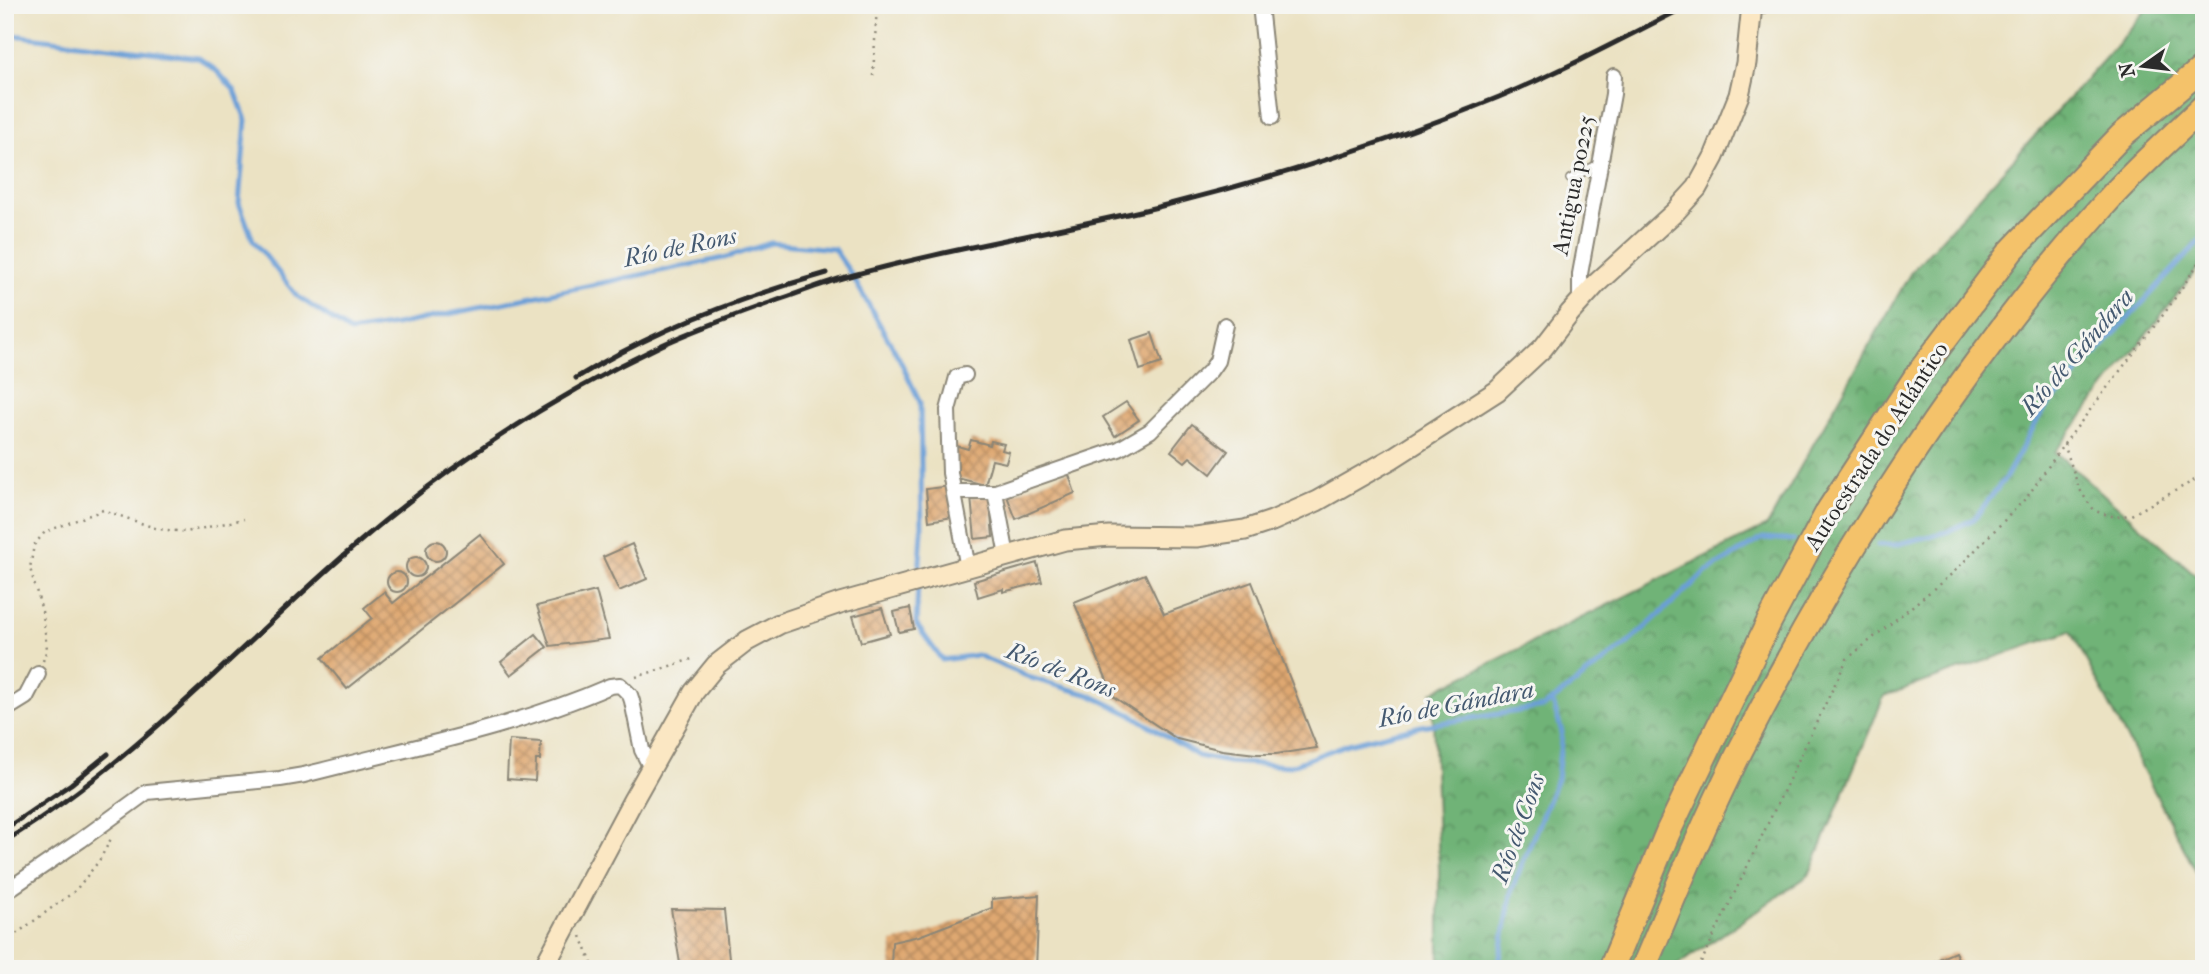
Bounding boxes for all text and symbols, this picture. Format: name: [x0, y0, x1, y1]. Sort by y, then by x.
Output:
north arrow: [2108, 32, 2178, 102]
text: N: [2115, 60, 2140, 80]
street label: Antigua po225: [1546, 113, 1600, 258]
water label: Río de Rons: [619, 221, 740, 273]
water label: Río de Gándara: [2013, 283, 2139, 422]
street label: Autoestrada do Atlántico: [1798, 337, 1954, 556]
water label: Río de Rons: [1001, 636, 1120, 704]
water label: Río de Gándara: [1374, 675, 1536, 733]
water label: Río de Cons: [1485, 769, 1551, 888]

